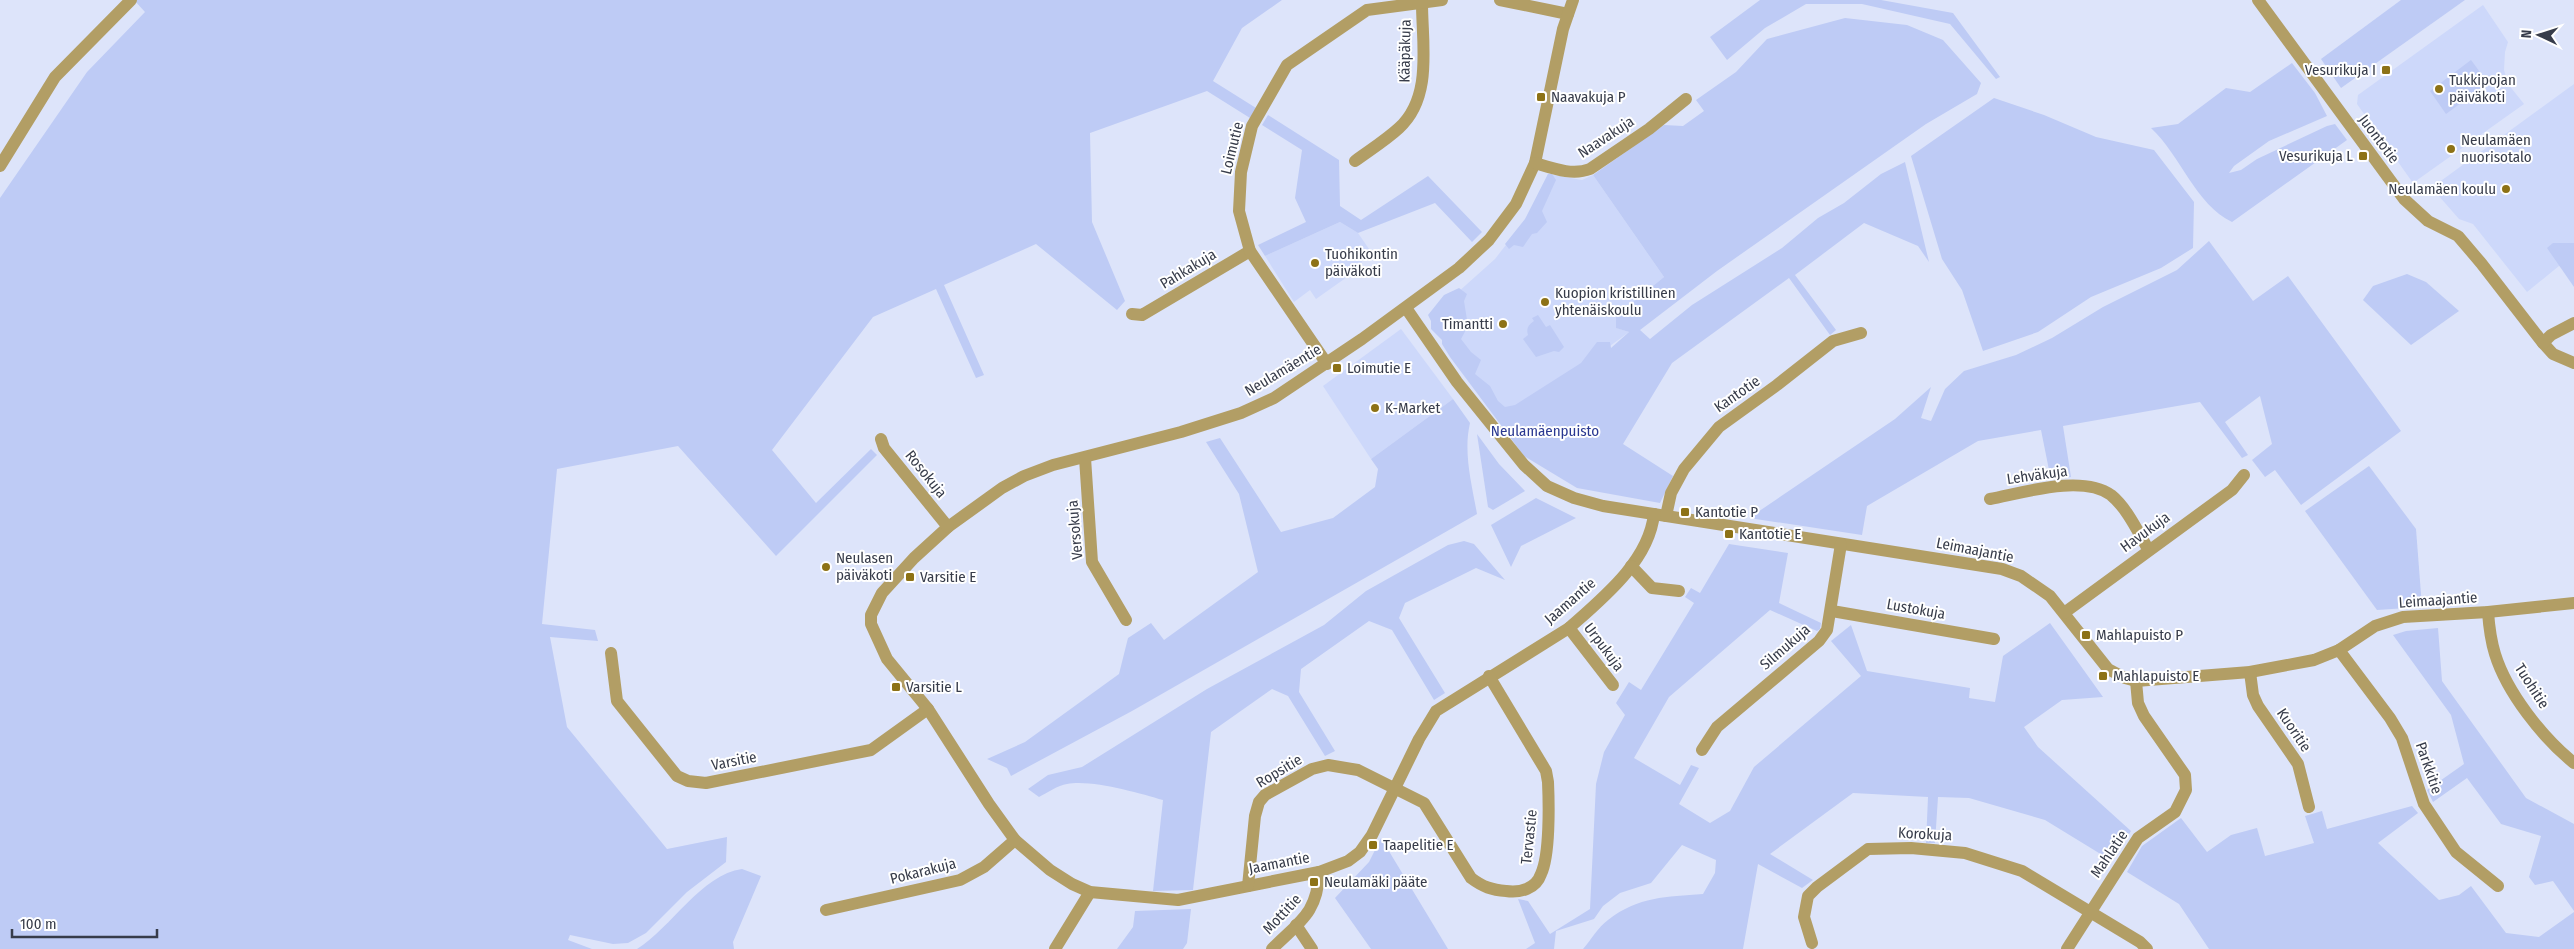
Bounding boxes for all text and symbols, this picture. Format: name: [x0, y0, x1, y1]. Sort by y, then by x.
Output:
north arrow: [2514, 10, 2564, 60]
street label: Kääpäkuja: [1395, 19, 1415, 83]
text: N: [2518, 29, 2535, 39]
place label: Vesurikuja I: [2305, 61, 2376, 79]
marker: Vesurikuja I: [2380, 64, 2392, 76]
place label: Tukkipojan päiväkoti: [2449, 71, 2516, 106]
marker: Tukkipojan päiväkoti: [2433, 83, 2445, 95]
place label: Naavakuja P: [1551, 88, 1626, 106]
marker: Naavakuja P: [1535, 91, 1547, 103]
street label: Juontotie: [2355, 111, 2403, 167]
street label: Naavakuja: [1575, 112, 1637, 162]
street label: Loimutie: [1217, 120, 1247, 176]
place label: Neulamäen nuorisotalo: [2461, 131, 2532, 166]
marker: Neulamäen nuorisotalo: [2445, 143, 2457, 155]
place label: Vesurikuja L: [2279, 147, 2353, 165]
marker: Vesurikuja L: [2357, 150, 2369, 162]
place label: Neulamäen koulu: [2388, 180, 2496, 198]
marker: Neulamäen koulu: [2500, 183, 2512, 195]
street label: Pahkakuja: [1157, 245, 1219, 293]
place label: Tuohikontin päiväkoti: [1325, 245, 1398, 280]
marker: Tuohikontin päiväkoti: [1309, 257, 1321, 269]
place label: Kuopion kristillinen yhtenäiskoulu: [1555, 284, 1676, 319]
marker: Kuopion kristillinen yhtenäiskoulu: [1539, 296, 1551, 308]
place label: Timantti: [1442, 315, 1493, 333]
marker: Timantti: [1497, 318, 1509, 330]
street label: Neulamäentie: [1242, 340, 1324, 400]
place label: Loimutie E: [1347, 359, 1411, 377]
marker: Loimutie E: [1331, 362, 1343, 374]
street label: Kantotie: [1711, 372, 1763, 416]
place label: K-Market: [1385, 399, 1440, 417]
marker: K-Market: [1369, 402, 1381, 414]
park label: Neulamäenpuisto: [1491, 422, 1599, 440]
street label: Rosokuja: [901, 447, 951, 501]
street label: Lehväkuja: [2005, 462, 2069, 488]
street label: Versokuja: [1063, 499, 1087, 561]
place label: Kantotie P: [1695, 503, 1758, 521]
marker: Kantotie P: [1679, 506, 1691, 518]
street label: Havukuja: [2117, 508, 2173, 556]
place label: Kantotie E: [1739, 525, 1801, 543]
marker: Kantotie E: [1723, 528, 1735, 540]
street label: Leimaajantie: [1935, 534, 2015, 566]
place label: Neulasen päiväkoti: [836, 549, 893, 584]
marker: Neulasen päiväkoti: [820, 561, 832, 573]
place label: Varsitie E: [920, 568, 976, 586]
marker: Varsitie E: [904, 571, 916, 583]
street label: Jaamantie: [1541, 574, 1599, 628]
street label: Leimaajantie: [2398, 588, 2478, 612]
street label: Lustokuja: [1885, 595, 1947, 623]
street label: Urpukuja: [1580, 619, 1628, 675]
street label: Silmukuja: [1756, 620, 1814, 674]
place label: Mahlapuisto P: [2096, 626, 2183, 644]
marker: Mahlapuisto P: [2080, 629, 2092, 641]
street label: Tuohitie: [2511, 660, 2553, 712]
place label: Mahlapuisto E: [2113, 667, 2199, 685]
marker: Mahlapuisto E: [2097, 670, 2109, 682]
place label: Varsitie L: [906, 678, 962, 696]
marker: Varsitie L: [890, 681, 902, 693]
street label: Kuoritie: [2273, 705, 2315, 755]
street label: Parkkitie: [2412, 740, 2446, 796]
street label: Varsitie: [710, 748, 758, 774]
street label: Ropsitie: [1253, 750, 1305, 792]
street label: Tervastie: [1517, 809, 1541, 865]
street label: Korokuja: [1897, 824, 1953, 844]
street label: Mahlatie: [2087, 827, 2131, 881]
place label: Taapelitie E: [1383, 836, 1454, 854]
marker: Taapelitie E: [1367, 839, 1379, 851]
street label: Jaamantie: [1247, 848, 1311, 878]
street label: Pokarakuja: [888, 854, 958, 888]
place label: Neulamäki pääte: [1324, 873, 1427, 891]
marker: Neulamäki pääte: [1308, 876, 1320, 888]
street label: Mottitie: [1259, 890, 1305, 938]
scale bar: [12, 906, 158, 938]
text: 100 m: [20, 915, 57, 933]

